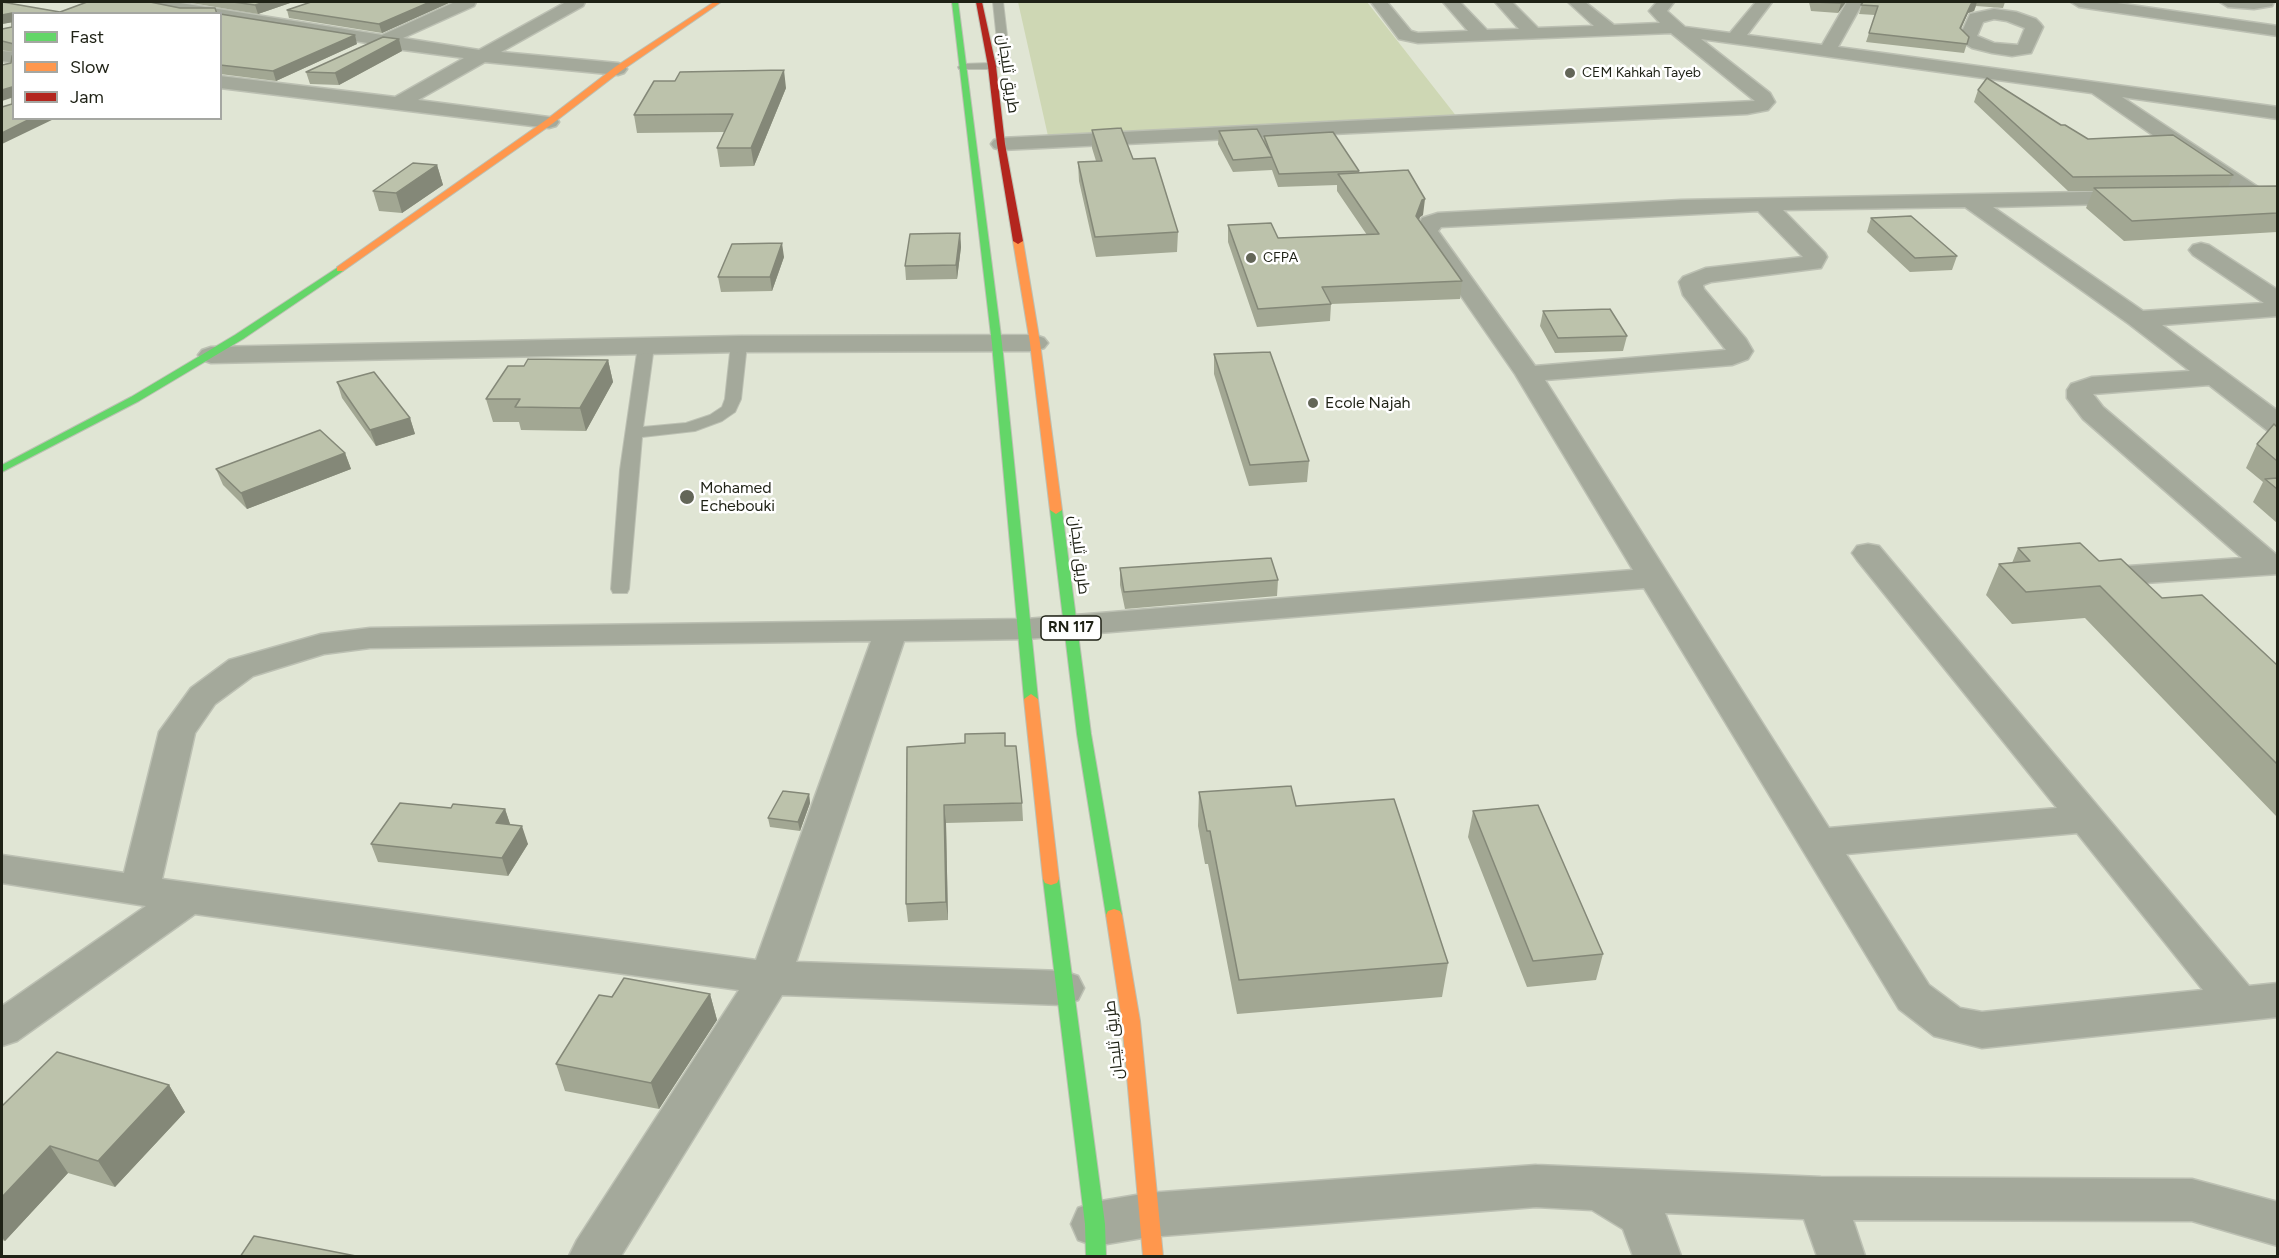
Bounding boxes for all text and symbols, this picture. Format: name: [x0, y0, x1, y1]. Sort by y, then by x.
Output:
legend: [12, 12, 222, 120]
text: Fast: [70, 26, 104, 48]
street label: طريق ثليجان: [993, 33, 1023, 115]
text: Slow: [70, 56, 109, 78]
place label: CEM Kahkah Tayeb: [1582, 65, 1701, 81]
marker: CEM Kahkah Tayeb: [1563, 66, 1577, 80]
text: Jam: [70, 86, 104, 108]
place label: CFPA: [1263, 250, 1298, 266]
marker: CFPA: [1244, 251, 1258, 265]
place label: Ecole Najah: [1325, 393, 1411, 413]
marker: Ecole Najah: [1306, 396, 1320, 410]
place label: Mohamed Echebouki: [700, 478, 775, 516]
marker: Mohamed Echebouki: [678, 488, 696, 506]
street label: طريق ثليجان: [1065, 514, 1093, 596]
road number: RN 117: [1041, 616, 1101, 640]
street label: طريق ثليجان: [1100, 1000, 1128, 1080]

